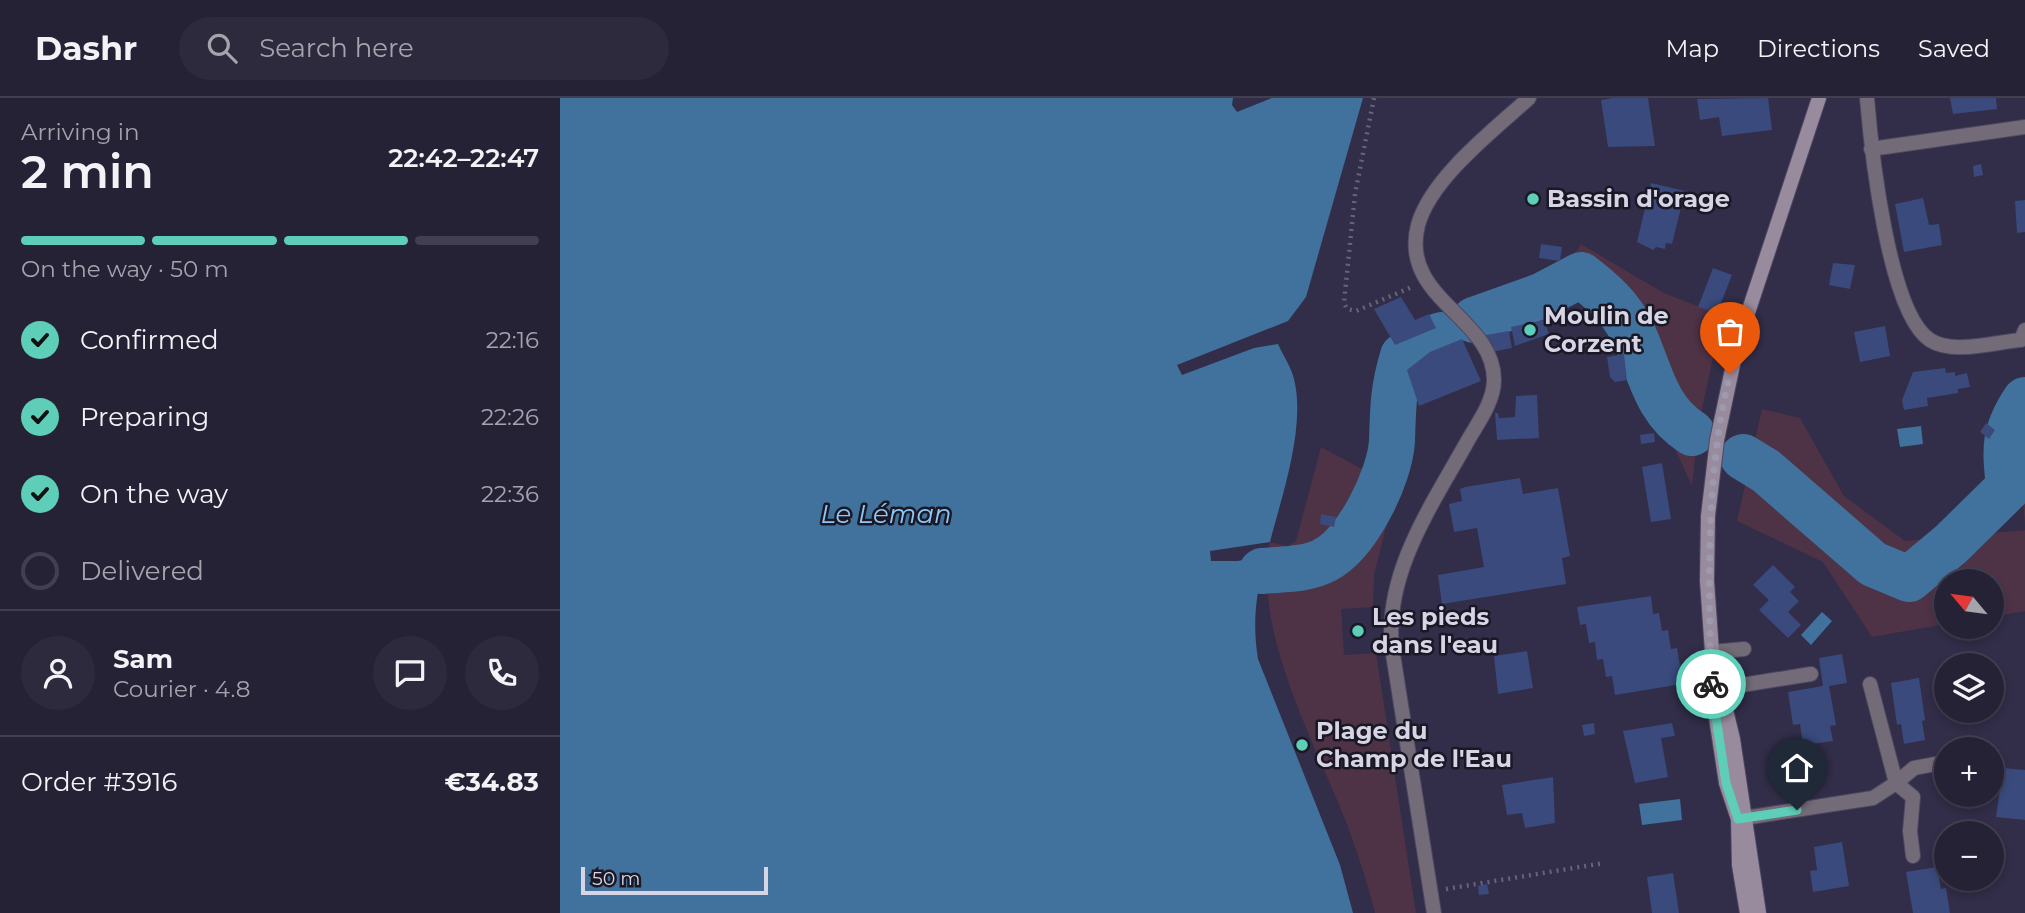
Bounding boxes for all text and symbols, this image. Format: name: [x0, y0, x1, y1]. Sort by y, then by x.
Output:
search box: [179, 17, 669, 80]
text: Dashr: [35, 28, 137, 68]
icon: search: [203, 29, 241, 67]
text: Search here: [259, 32, 414, 64]
text: Map: [1666, 34, 1719, 63]
text: Directions: [1757, 34, 1880, 63]
text: Saved: [1918, 34, 1990, 63]
text: Arriving in: [21, 118, 140, 146]
text: 22:42–22:47: [388, 142, 539, 174]
text: 2 min: [21, 143, 154, 200]
place label: Bassin d'orage: [1547, 184, 1730, 213]
marker: Bassin d'orage: [1525, 191, 1541, 207]
text: On the way · 50 m: [21, 255, 229, 283]
place label: Moulin de Corzent: [1544, 301, 1669, 358]
pin: [1700, 302, 1760, 374]
icon: bag: [1711, 313, 1749, 351]
icon: check: [21, 321, 59, 359]
marker: Moulin de Corzent: [1522, 322, 1538, 338]
text: Confirmed: [80, 324, 219, 356]
text: 22:16: [486, 326, 539, 354]
icon: check: [21, 398, 59, 436]
text: Preparing: [80, 401, 209, 433]
text: 22:26: [481, 403, 539, 431]
icon: check: [21, 475, 59, 513]
text: On the way: [80, 478, 228, 510]
text: 22:36: [481, 480, 539, 508]
water label: Le Léman: [820, 498, 952, 530]
text: Delivered: [80, 555, 204, 587]
north arrow: [1934, 569, 2004, 639]
map controls: [1934, 569, 2004, 891]
place label: Les pieds dans l'eau: [1372, 602, 1498, 659]
marker: Les pieds dans l'eau: [1350, 623, 1366, 639]
button: person: [21, 636, 95, 710]
button: chat: [373, 636, 447, 710]
button: phone: [465, 636, 539, 710]
text: Sam: [113, 643, 173, 675]
courier: [1676, 649, 1746, 719]
button: layers: [1934, 653, 2004, 723]
icon: bike: [1692, 665, 1730, 703]
text: Courier · 4.8: [113, 675, 250, 703]
place label: Plage du Champ de l'Eau: [1316, 716, 1512, 773]
marker: Plage du Champ de l'Eau: [1294, 737, 1310, 753]
button: +: [1934, 737, 2004, 807]
pin: [1767, 738, 1827, 810]
icon: home: [1778, 749, 1816, 787]
text: Order #3916: [21, 766, 177, 798]
text: €34.83: [444, 766, 539, 798]
button: −: [1934, 821, 2004, 891]
scale bar: [581, 864, 768, 896]
text: 50 m: [592, 867, 640, 890]

